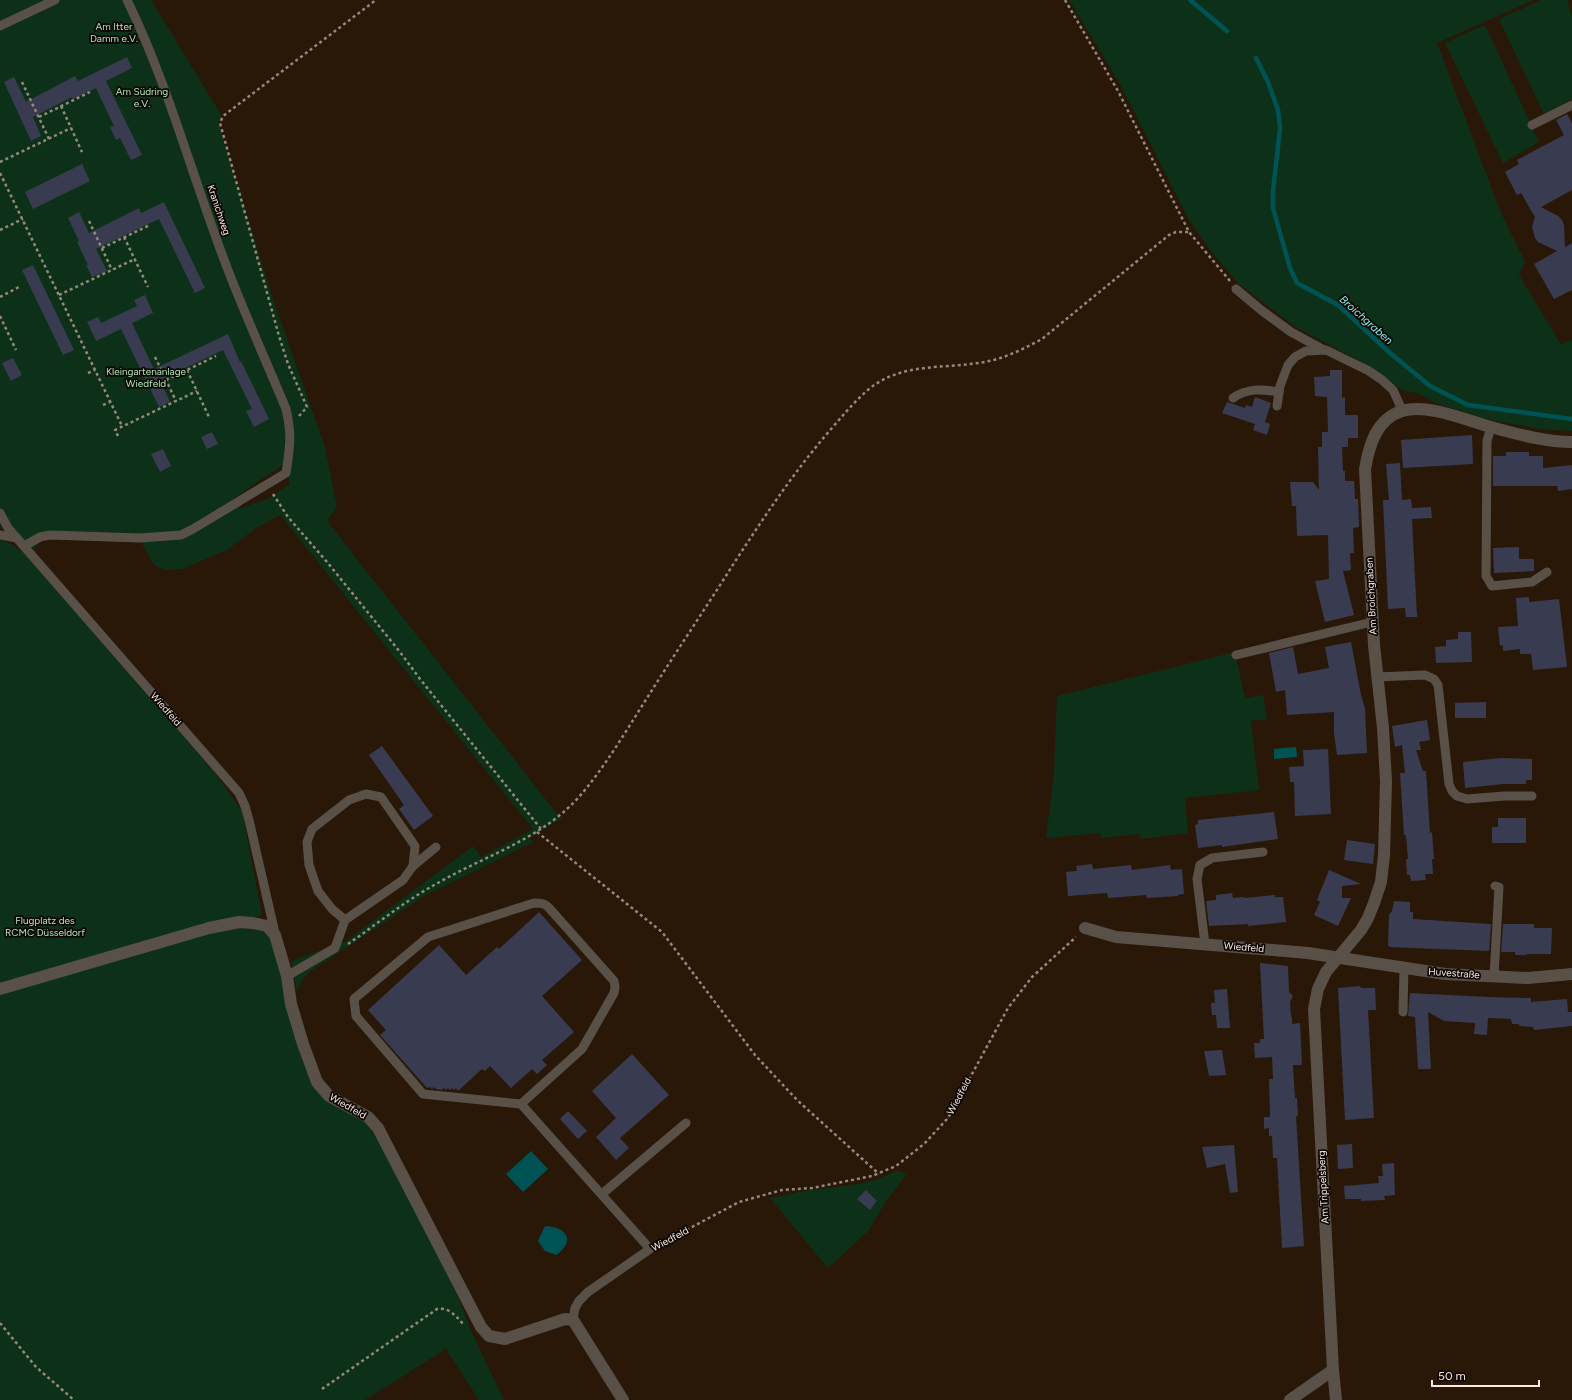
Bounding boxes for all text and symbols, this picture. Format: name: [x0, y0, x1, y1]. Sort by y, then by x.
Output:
park label: Am Itter Damm e.V.: [90, 20, 138, 45]
park label: Am Südring e.V.: [116, 85, 168, 110]
street label: Kranichweg: [204, 183, 234, 237]
water label: Broichgraben: [1337, 293, 1395, 347]
park label: Kleingartenanlage Wiedfeld: [106, 365, 187, 390]
street label: Am Broichgraben: [1362, 556, 1380, 635]
street label: Wiedfeld: [148, 689, 184, 729]
park label: Flugplatz des RCMC Düsseldorf: [5, 914, 85, 939]
street label: Wiedfeld: [1223, 939, 1265, 955]
street label: Huvestraße: [1428, 965, 1481, 981]
street label: Wiedfeld: [944, 1075, 974, 1117]
street label: Wiedfeld: [327, 1090, 369, 1122]
street label: Am Trippelsberg: [1315, 1150, 1331, 1224]
street label: Wiedfeld: [649, 1224, 691, 1254]
scale bar: [1432, 1362, 1539, 1388]
text: 50 m: [1438, 1369, 1466, 1383]

